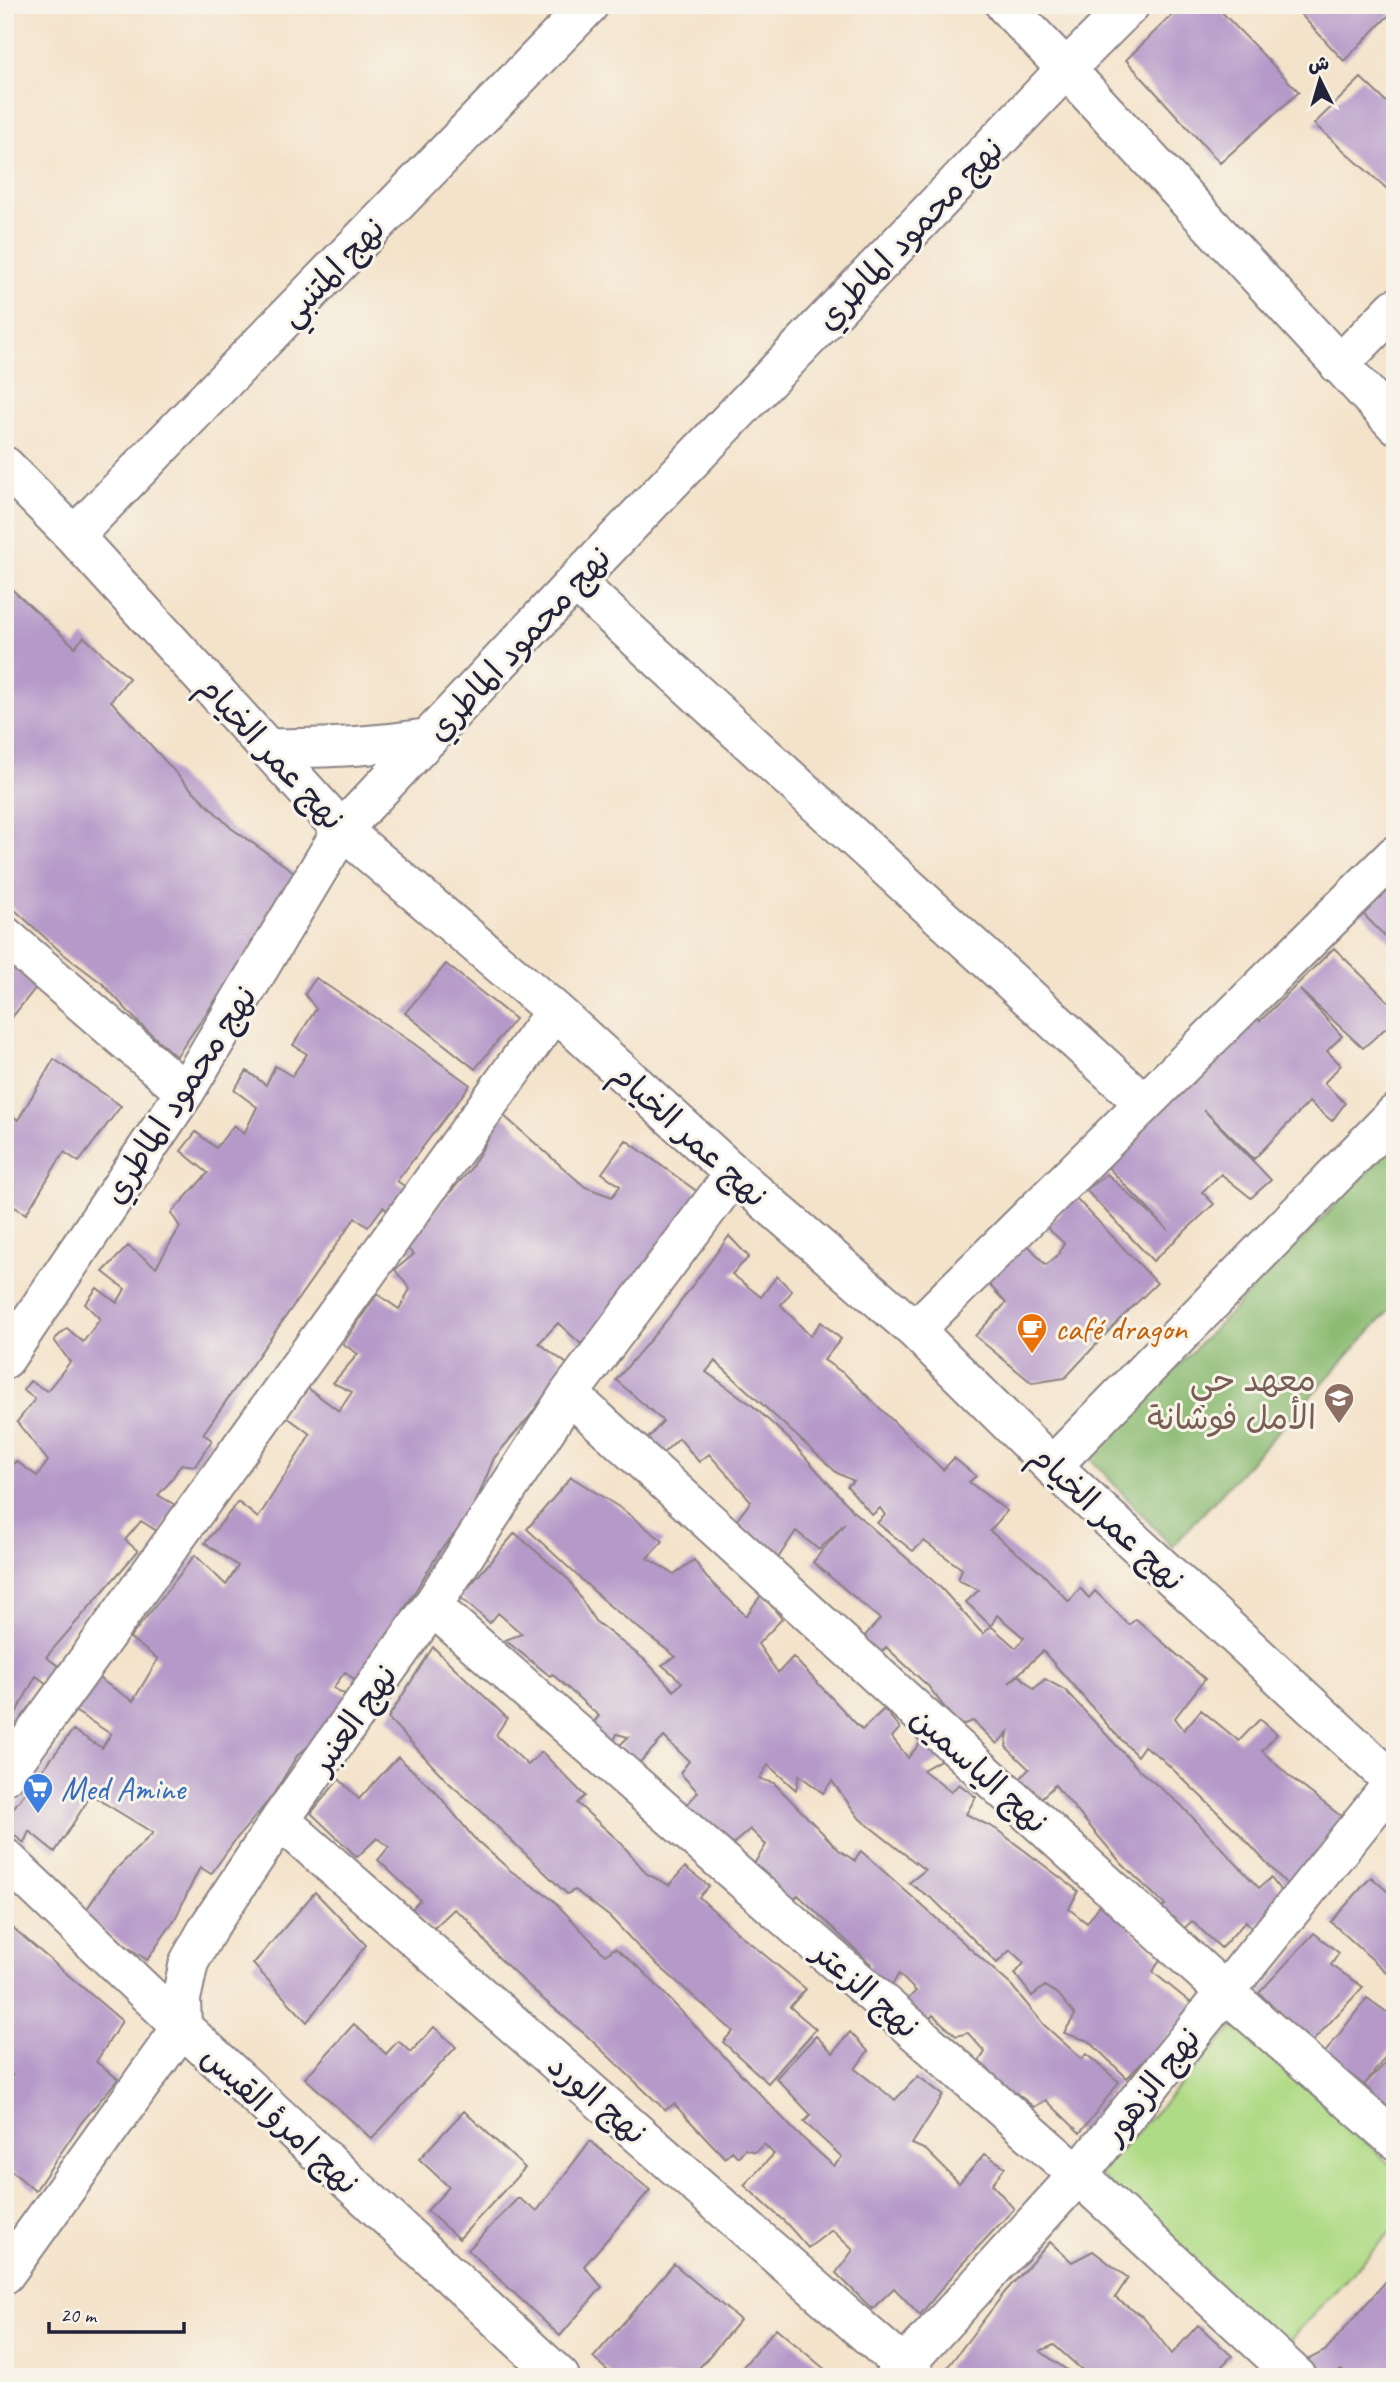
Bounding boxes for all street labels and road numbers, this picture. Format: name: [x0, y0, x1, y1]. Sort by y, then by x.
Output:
street label: نهج محمود الماطري: [807, 128, 1014, 340]
street label: نهج المتنبي: [269, 208, 400, 341]
street label: نهج محمود الماطري: [417, 537, 622, 752]
street label: نهج عمر الخيام: [186, 666, 354, 842]
street label: نهج محمود الماطري: [93, 977, 268, 1213]
street label: نهج عمر الخيام: [599, 1053, 777, 1219]
street label: نهج عمر الخيام: [1018, 1435, 1194, 1603]
street label: نهج العنبر: [299, 1656, 407, 1784]
street label: نهج الياسمين: [901, 1697, 1057, 1843]
street label: نهج الزعتر: [801, 1930, 928, 2048]
street label: نهج الزهور: [1091, 2018, 1211, 2154]
street label: نهج امرؤ القيس: [192, 2036, 368, 2204]
street label: نهج الورد: [538, 2044, 656, 2154]

